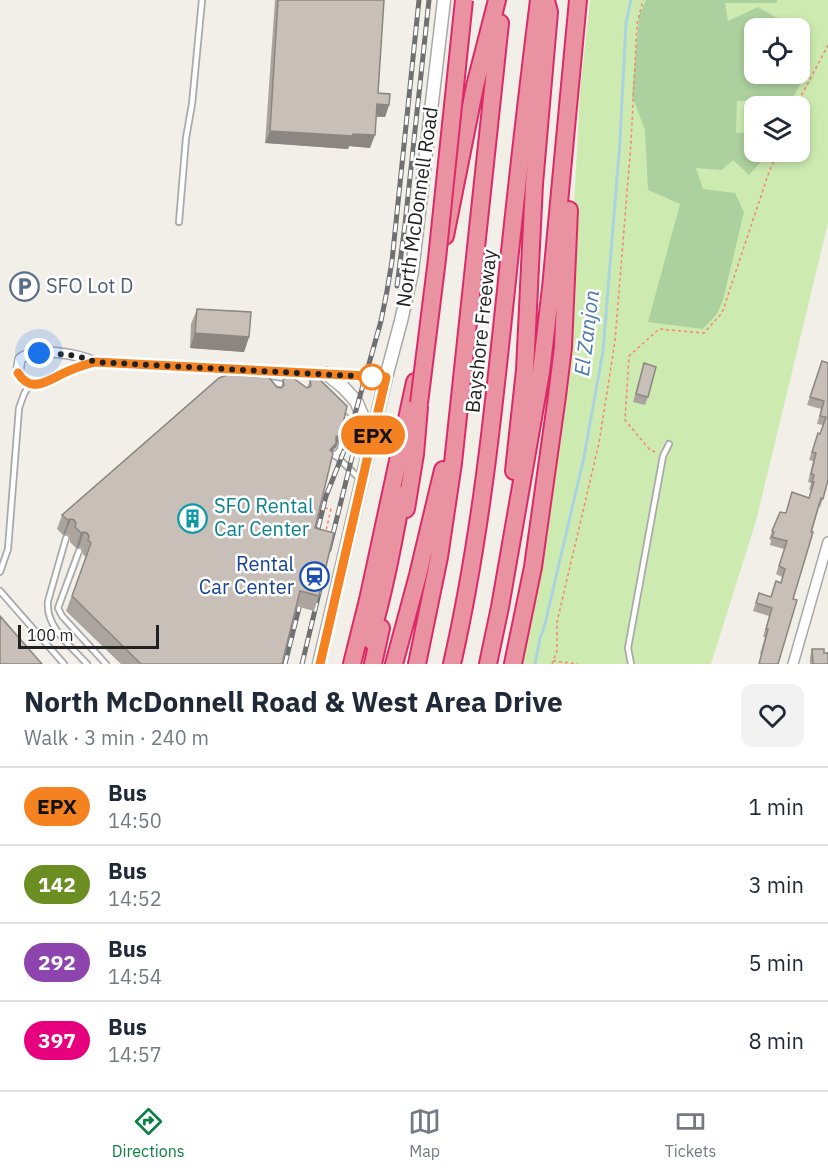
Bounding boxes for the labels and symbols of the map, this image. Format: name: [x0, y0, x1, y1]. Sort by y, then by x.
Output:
street label: North McDonnell Road: [389, 105, 444, 309]
street label: Bayshore Freeway: [458, 248, 503, 414]
parking icon: SFO Lot D: [9, 270, 41, 302]
place label: SFO Lot D: [46, 272, 134, 299]
water label: El Zanjon: [567, 288, 605, 378]
your location: [24, 338, 54, 368]
unlabelled marker: [359, 364, 385, 390]
line badge: EPX: [338, 416, 407, 454]
place label: SFO Rental Car Center: [214, 492, 313, 542]
building icon: SFO Rental Car Center: [177, 502, 209, 534]
place label: Rental Car Center: [199, 550, 294, 600]
station icon: Rental Car Center: [299, 560, 331, 592]
scale bar: [18, 622, 159, 650]

